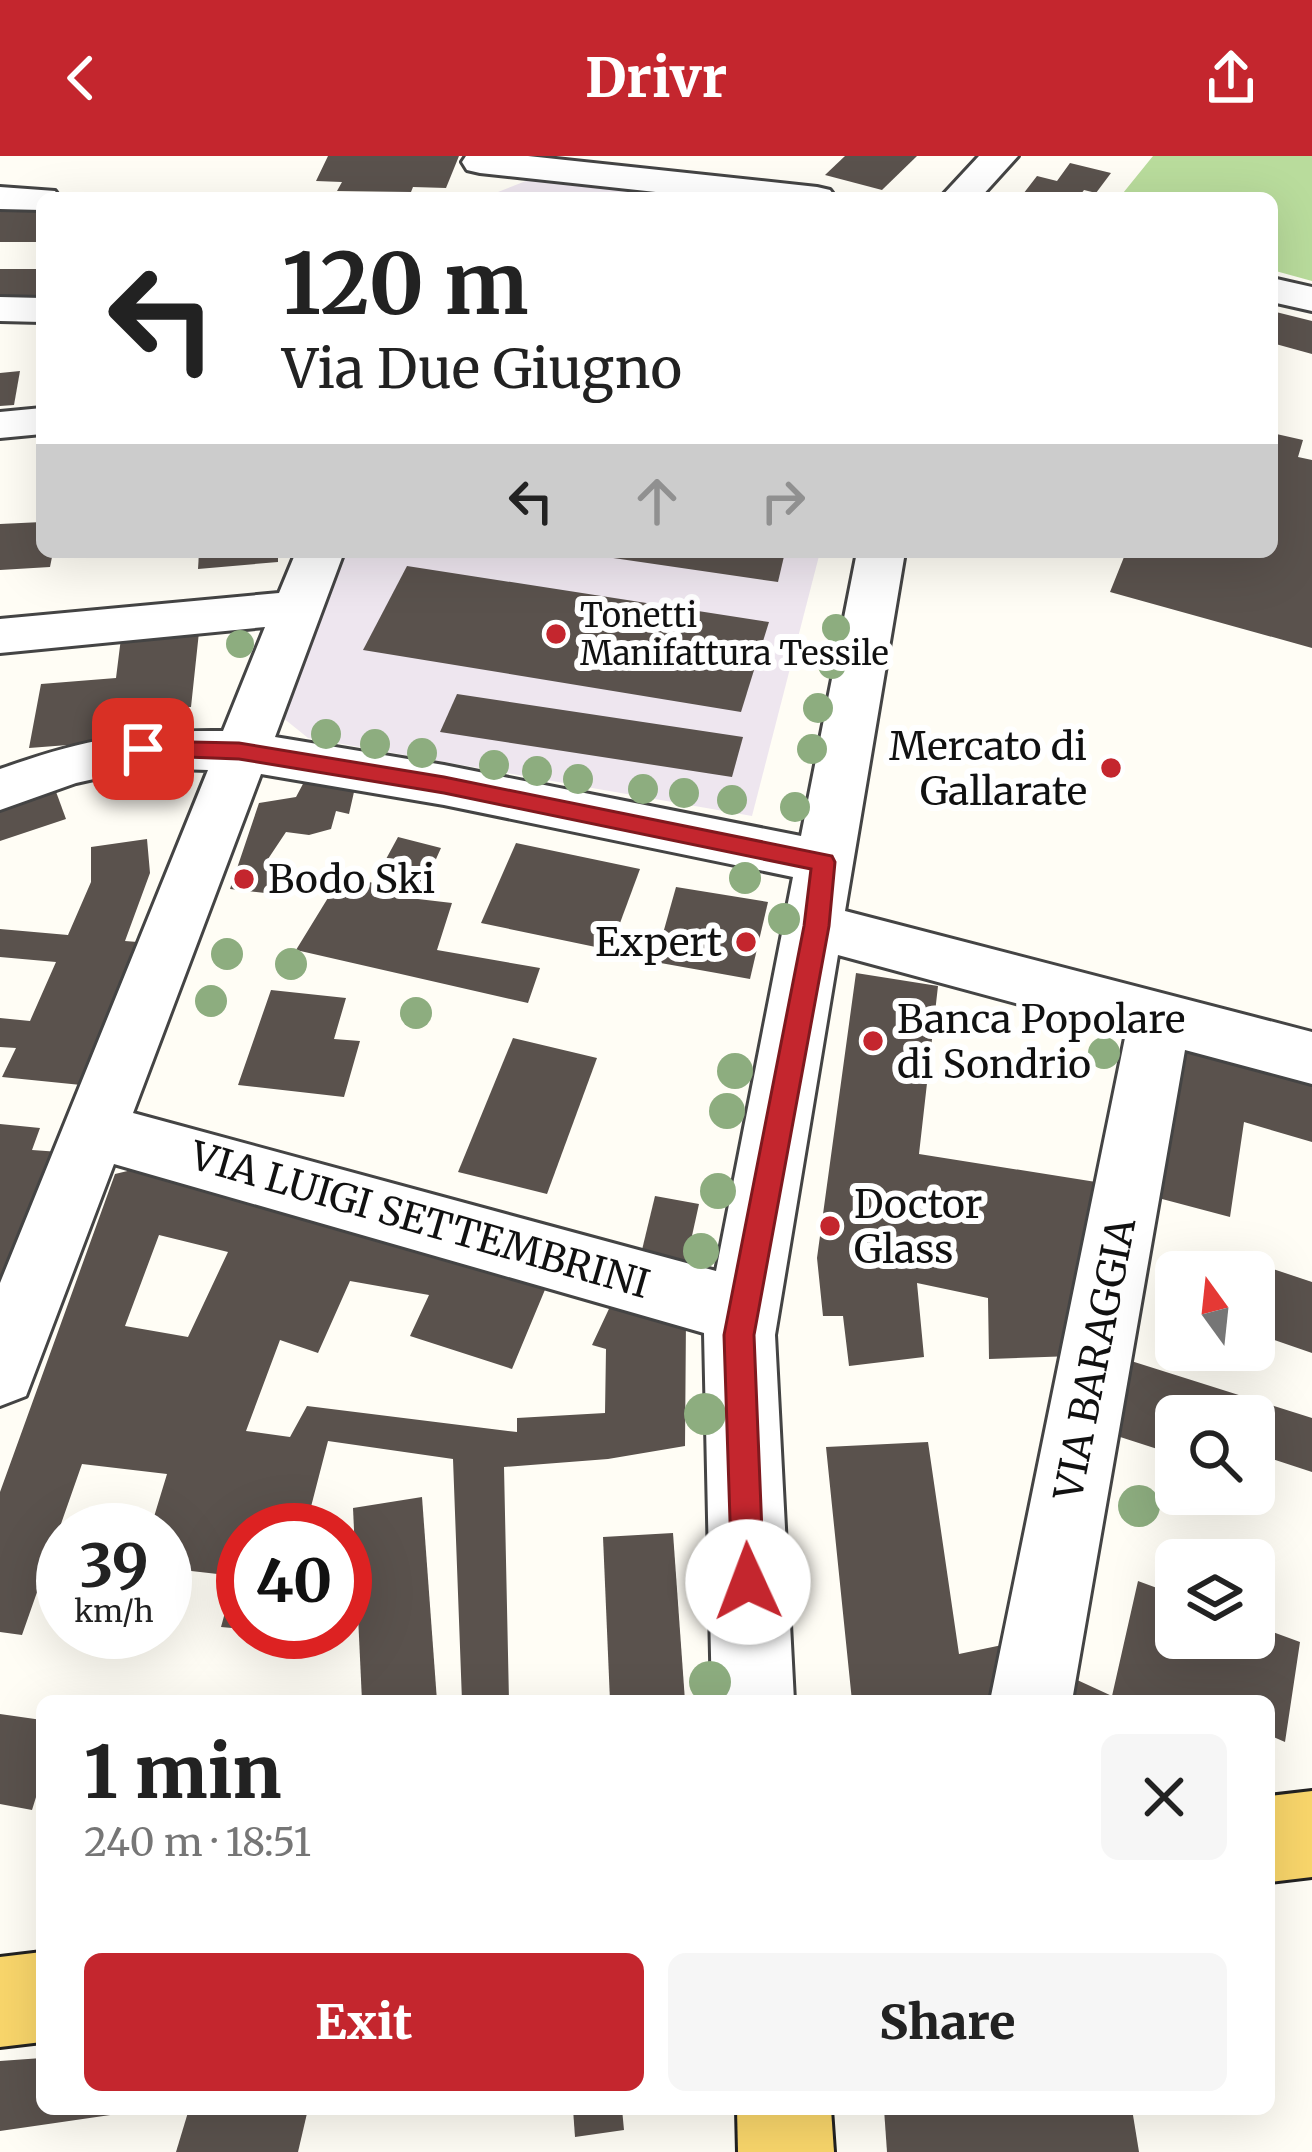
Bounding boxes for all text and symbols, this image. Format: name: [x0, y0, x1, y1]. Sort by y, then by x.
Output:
text: Drivr: [585, 44, 727, 112]
icon: back: [48, 45, 114, 111]
icon: share: [1198, 45, 1264, 111]
text: 120 m: [282, 231, 529, 337]
icon: left: [84, 240, 240, 396]
text: Via Due Giugno: [282, 335, 682, 403]
icon: left: [498, 468, 564, 534]
icon: ahead: [624, 468, 690, 534]
icon: right: [750, 468, 816, 534]
place label: Tonetti Manifattura Tessile: [580, 595, 889, 674]
marker: Tonetti Manifattura Tessile: [543, 621, 569, 647]
pin: [92, 698, 194, 800]
icon: arrive: [110, 716, 176, 782]
place label: Mercato di Gallarate: [889, 722, 1087, 816]
marker: Mercato di Gallarate: [1098, 755, 1124, 781]
place label: Bodo Ski: [268, 855, 435, 904]
marker: Bodo Ski: [231, 866, 257, 892]
place label: Expert: [595, 918, 722, 967]
marker: Expert: [733, 929, 759, 955]
place label: Banca Popolare di Sondrio: [897, 995, 1185, 1089]
marker: Banca Popolare di Sondrio: [860, 1028, 886, 1054]
street label: VIA LUIGI SETTEMBRINI: [184, 1131, 655, 1309]
place label: Doctor Glass: [854, 1180, 982, 1274]
marker: Doctor Glass: [817, 1213, 843, 1239]
street label: VIA BARAGGIA: [1043, 1213, 1146, 1505]
north arrow: [1155, 1251, 1275, 1371]
map controls: [1155, 1251, 1275, 1659]
button: search: [1155, 1395, 1275, 1515]
speed limit sign: 40: [216, 1503, 372, 1659]
position arrow: [685, 1519, 811, 1645]
text: 39: [79, 1528, 149, 1603]
button: layers: [1155, 1539, 1275, 1659]
text: km/h: [74, 1592, 154, 1630]
text: 1 min: [84, 1727, 281, 1818]
button: close: [1101, 1734, 1227, 1860]
text: 240 m · 18:51: [84, 1818, 311, 1867]
button: Exit: [84, 1953, 644, 2091]
button: Share: [668, 1953, 1227, 2091]

